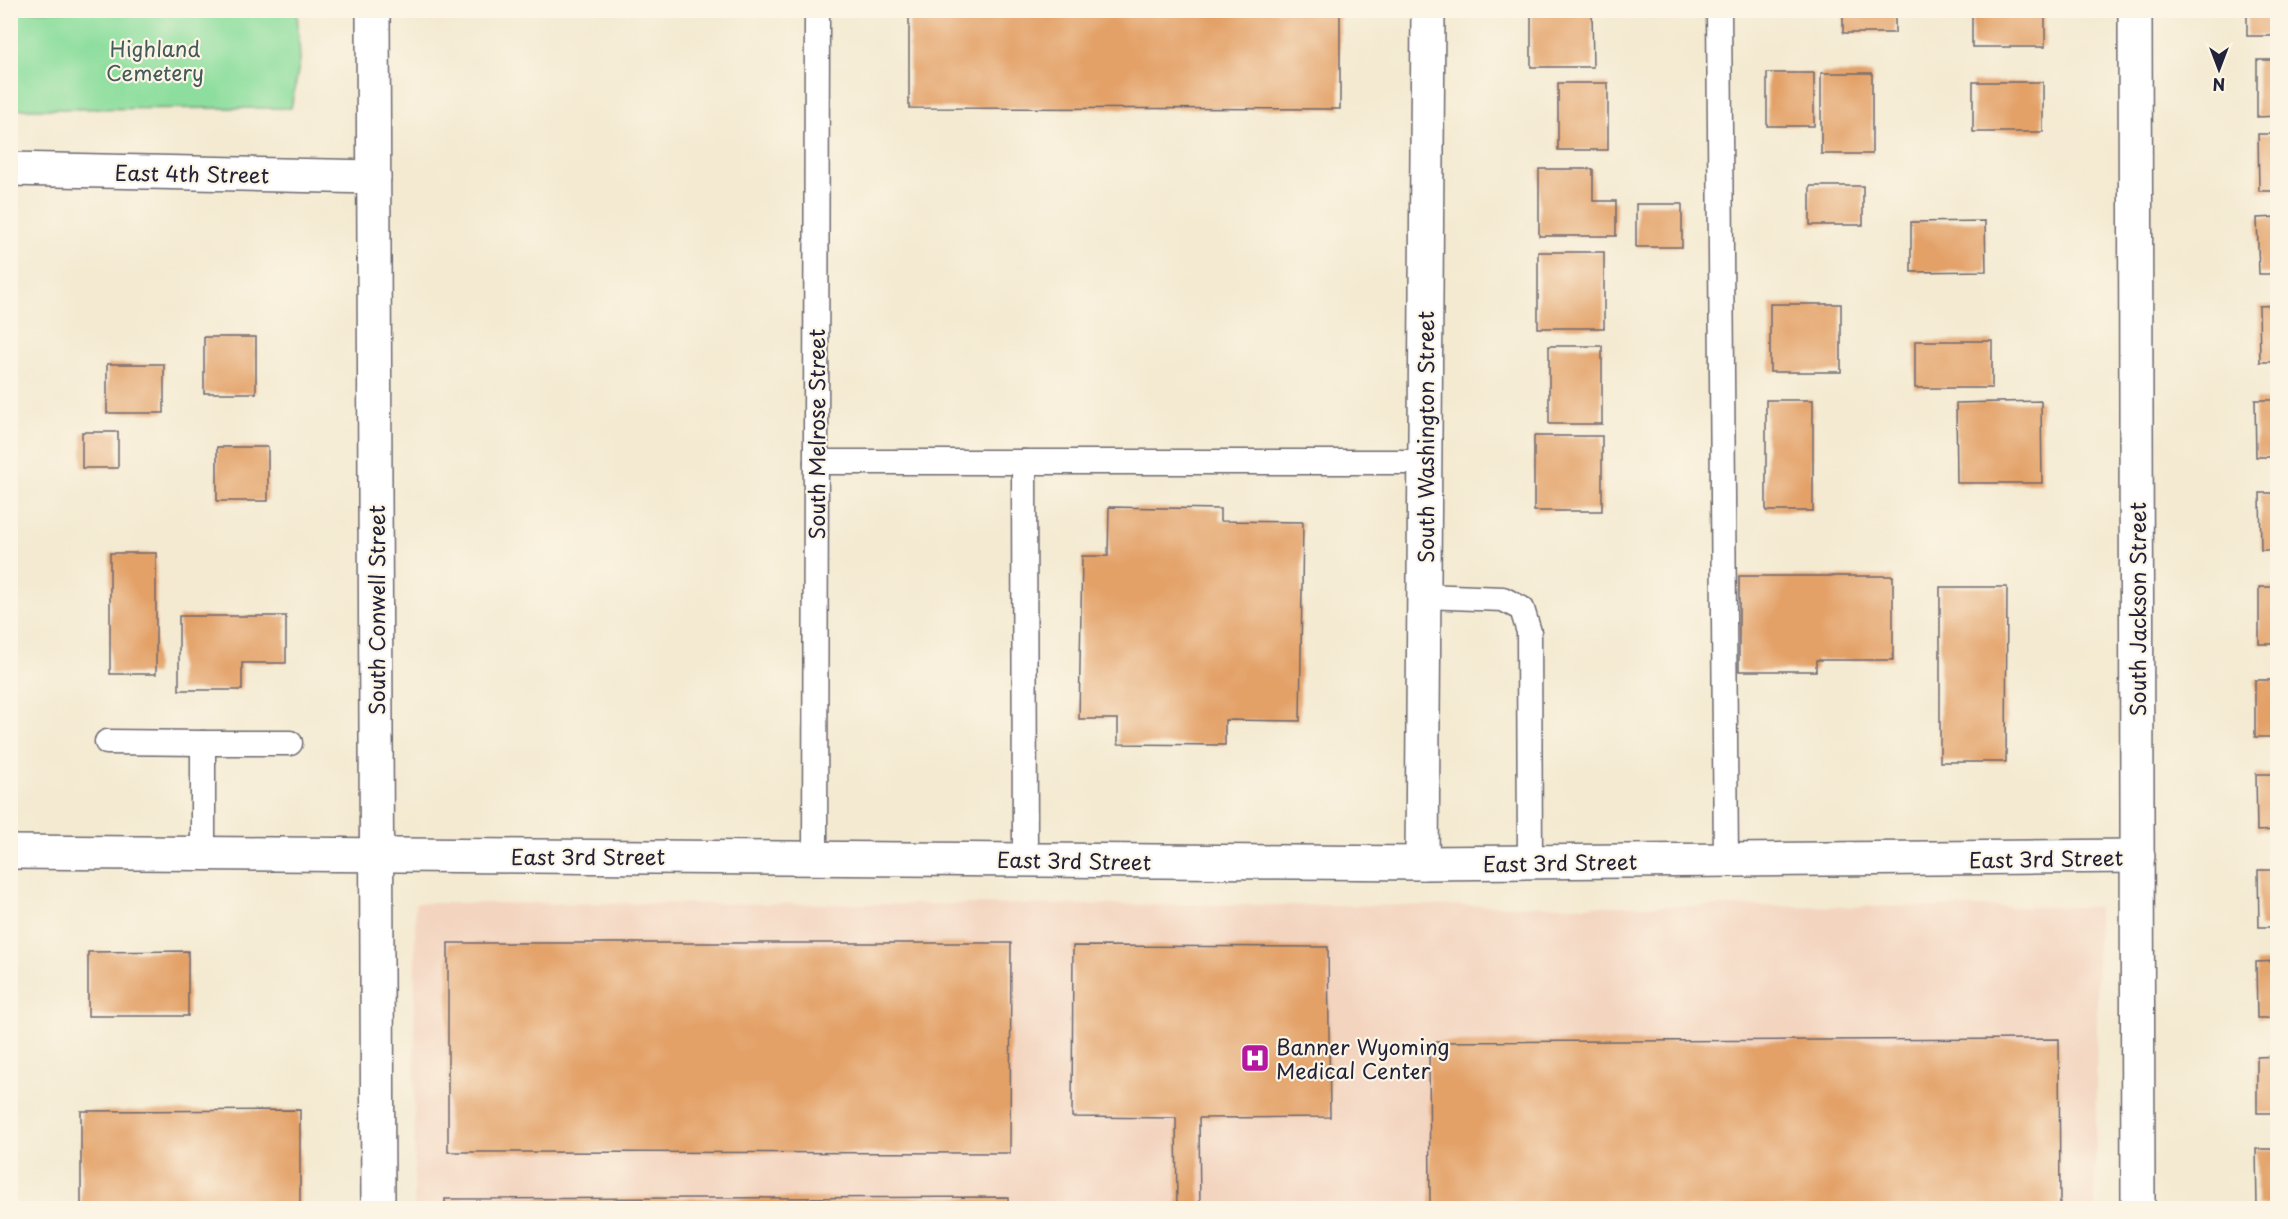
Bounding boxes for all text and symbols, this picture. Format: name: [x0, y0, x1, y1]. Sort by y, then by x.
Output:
park label: Highland Cemetery: [106, 32, 204, 88]
north arrow: [2189, 39, 2249, 99]
text: N: [2213, 73, 2225, 97]
street label: East 4th Street: [114, 156, 270, 190]
street label: South Washington Street: [1409, 311, 1441, 563]
street label: South Melrose Street: [800, 329, 832, 539]
street label: South Jackson Street: [2121, 502, 2153, 716]
street label: South Conwell Street: [360, 505, 392, 715]
street label: East 3rd Street: [511, 840, 665, 872]
street label: East 3rd Street: [1969, 841, 2123, 875]
street label: East 3rd Street: [997, 843, 1151, 877]
street label: East 3rd Street: [1483, 845, 1637, 879]
place label: Banner Wyoming Medical Center: [1276, 1030, 1450, 1086]
hospital icon: Banner Wyoming Medical Center: [1239, 1042, 1271, 1074]

